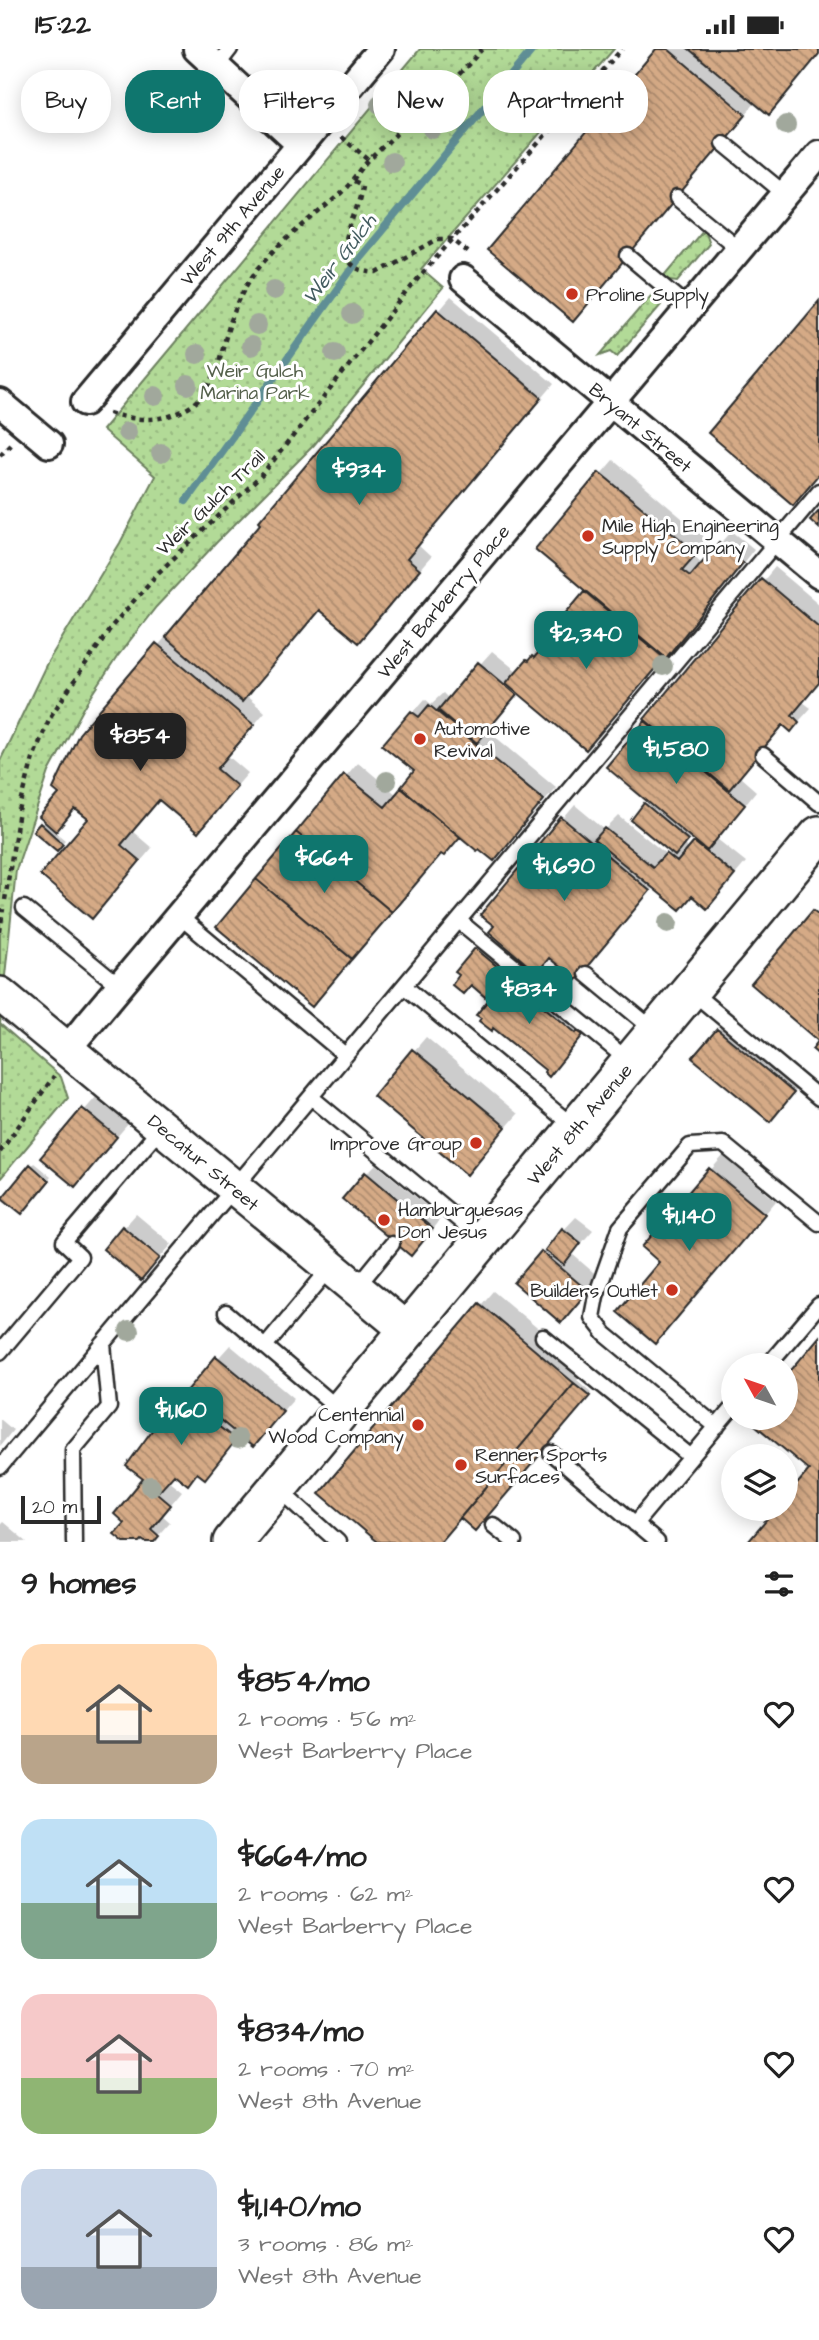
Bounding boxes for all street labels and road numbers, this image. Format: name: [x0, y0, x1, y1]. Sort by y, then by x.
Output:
street label: West 9th Avenue: [175, 160, 292, 292]
street label: Bryant Street: [582, 377, 698, 480]
street label: Weir Gulch Trail: [151, 444, 271, 562]
street label: West Barberry Place: [372, 519, 517, 685]
street label: West 8th Avenue: [521, 1058, 639, 1192]
street label: Decatur Street: [141, 1108, 265, 1218]

